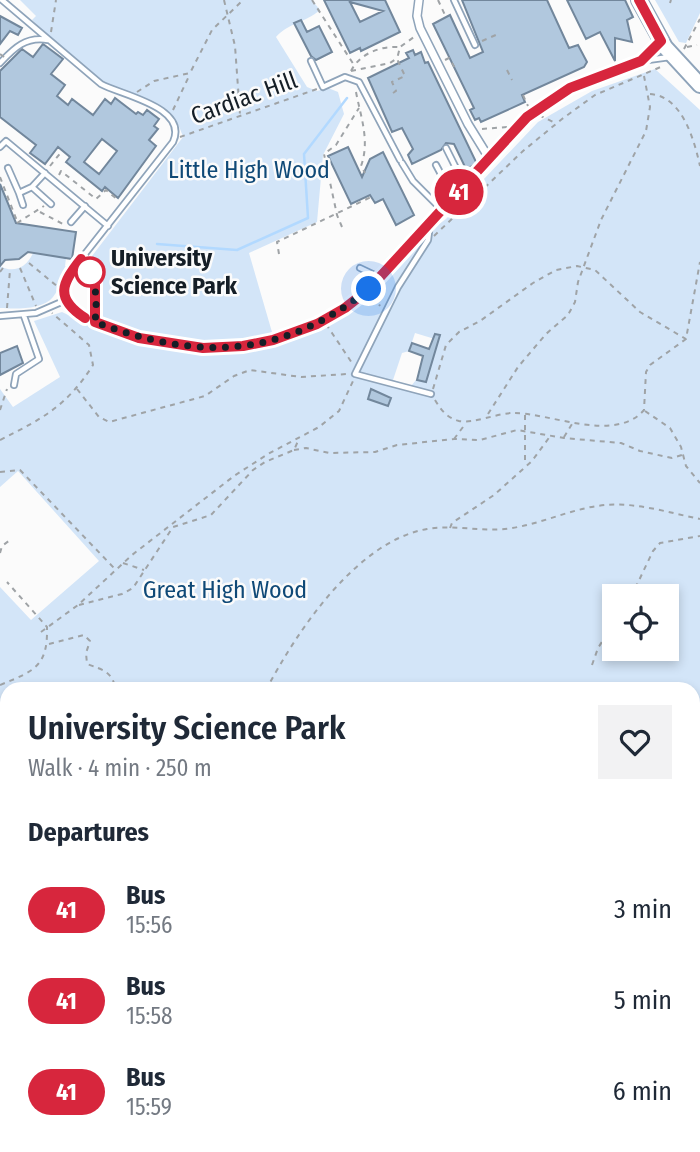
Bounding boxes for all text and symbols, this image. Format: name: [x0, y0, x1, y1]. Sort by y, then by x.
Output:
street label: Cardiac Hill: [187, 66, 301, 130]
park label: Little High Wood: [168, 156, 330, 184]
line badge: 41: [428, 169, 490, 215]
text: 41: [449, 178, 469, 206]
place label: University Science Park: [111, 244, 238, 300]
marker: University Science Park: [75, 257, 105, 287]
your location: [351, 271, 386, 306]
park label: Great High Wood: [143, 576, 307, 604]
map controls: [602, 584, 679, 661]
button: locate: [602, 584, 679, 661]
button: heart: [598, 705, 672, 779]
text: University Science Park: [28, 708, 345, 748]
text: Walk · 4 min · 250 m: [28, 754, 212, 782]
text: Departures: [28, 817, 149, 848]
text: Bus: [126, 880, 165, 911]
text: 3 min: [614, 894, 672, 925]
text: 41: [56, 896, 77, 924]
text: 15:56: [126, 911, 172, 939]
text: Bus: [126, 971, 165, 1002]
text: 5 min: [614, 985, 672, 1016]
text: 41: [56, 987, 77, 1015]
text: 15:58: [126, 1002, 173, 1030]
text: Bus: [126, 1062, 165, 1093]
text: 6 min: [613, 1076, 672, 1107]
text: 41: [56, 1078, 77, 1106]
text: 15:59: [126, 1093, 172, 1121]

